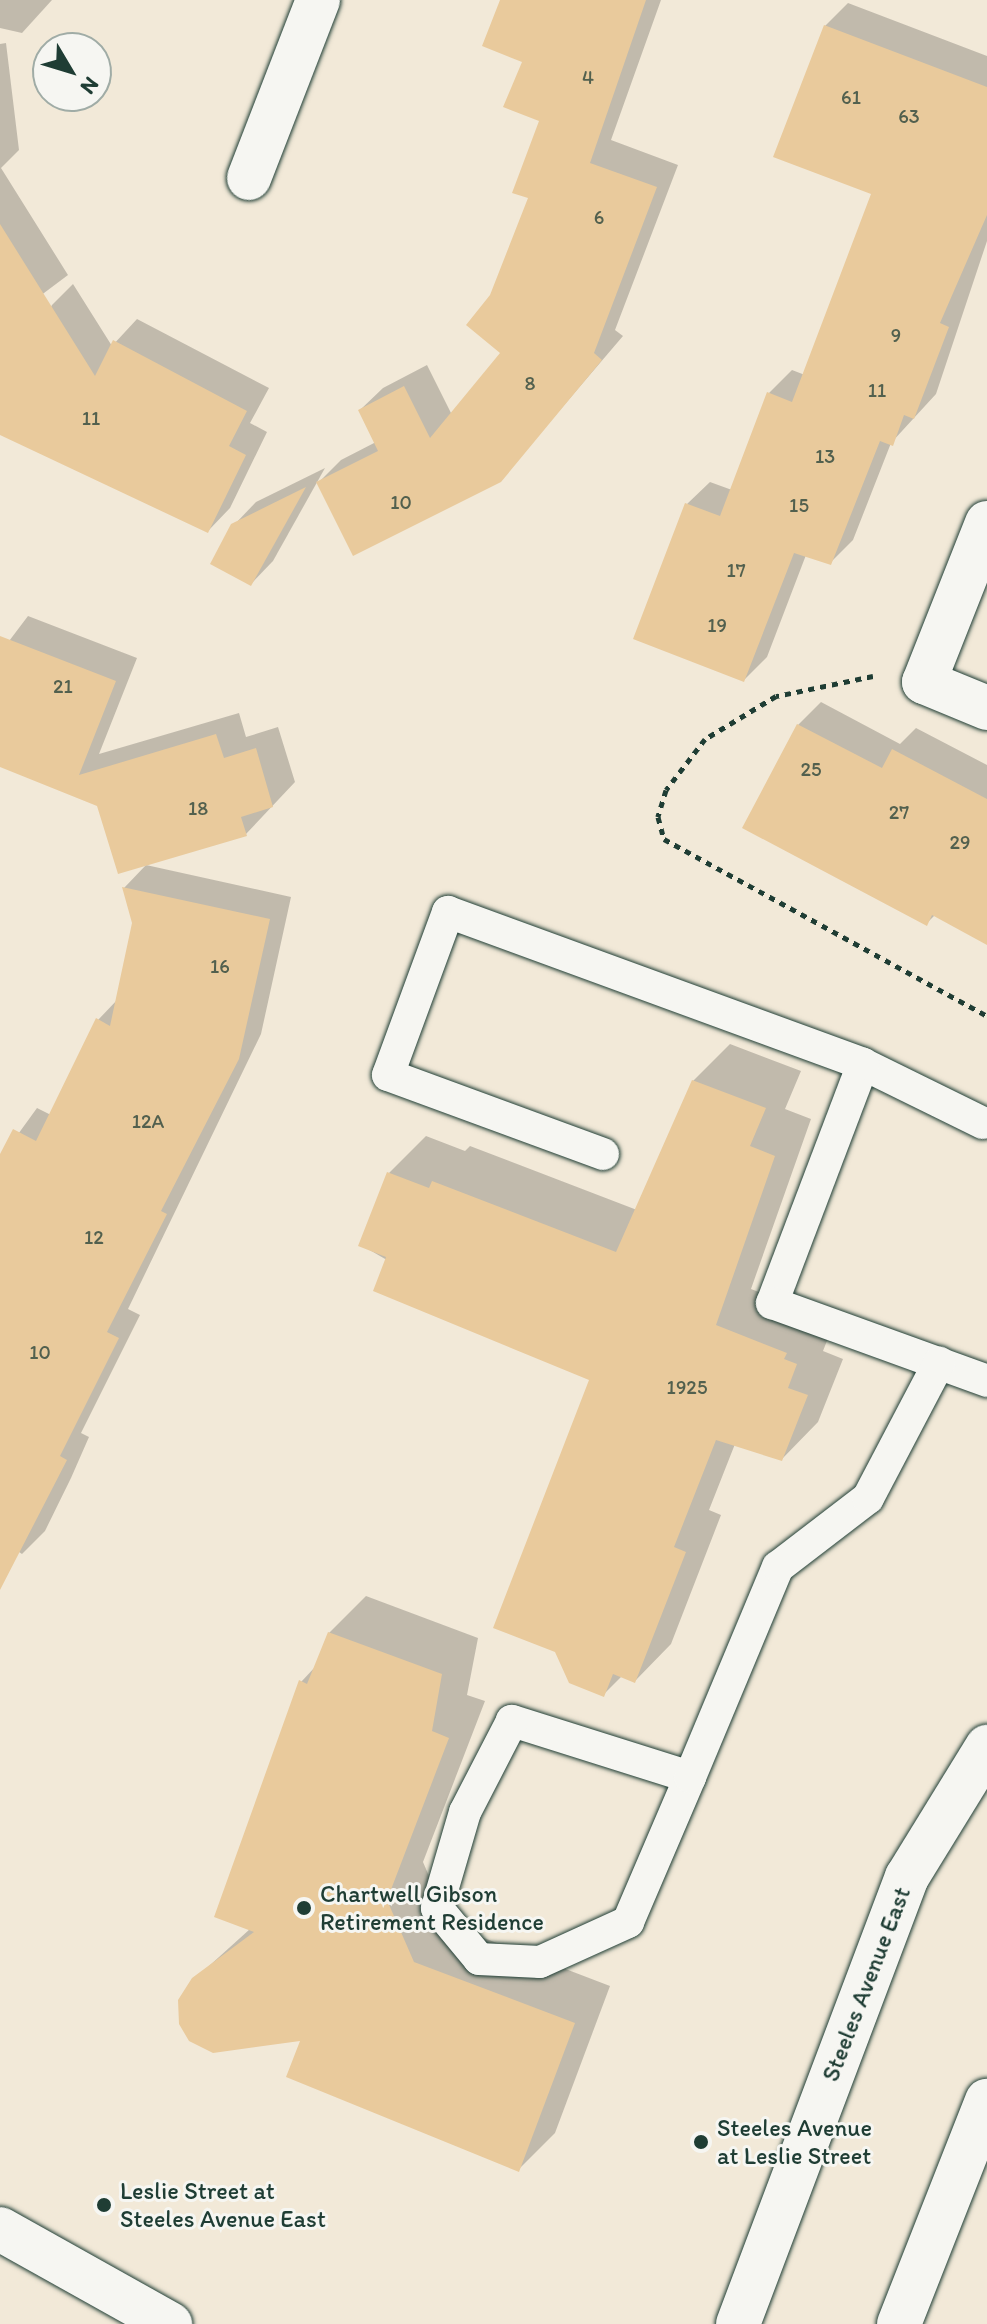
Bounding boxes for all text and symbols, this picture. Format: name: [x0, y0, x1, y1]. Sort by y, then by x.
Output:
north arrow: [32, 32, 112, 112]
house number: 4: [582, 65, 594, 89]
text: N: [75, 72, 105, 100]
house number: 61: [841, 85, 861, 109]
house number: 63: [898, 104, 920, 128]
house number: 6: [594, 205, 604, 229]
house number: 9: [891, 323, 901, 347]
house number: 8: [525, 371, 535, 395]
house number: 11: [868, 378, 886, 402]
house number: 11: [82, 406, 100, 430]
house number: 13: [815, 444, 835, 468]
house number: 10: [390, 490, 412, 514]
house number: 15: [789, 493, 809, 517]
house number: 17: [726, 558, 746, 582]
house number: 19: [707, 613, 727, 637]
house number: 21: [53, 674, 73, 698]
house number: 25: [800, 757, 822, 781]
house number: 18: [188, 796, 208, 820]
house number: 27: [889, 800, 909, 824]
house number: 29: [950, 830, 970, 854]
house number: 16: [210, 954, 230, 978]
house number: 12A: [132, 1109, 164, 1133]
house number: 12: [84, 1225, 104, 1249]
house number: 10: [29, 1340, 51, 1364]
house number: 1925: [667, 1375, 707, 1399]
place label: Chartwell Gibson Retirement Residence: [320, 1880, 545, 1936]
street label: Steeles Avenue East: [816, 1883, 916, 2085]
marker: Chartwell Gibson Retirement Residence: [295, 1899, 313, 1917]
place label: Steeles Avenue at Leslie Street: [717, 2114, 872, 2170]
marker: Steeles Avenue at Leslie Street: [692, 2133, 710, 2151]
place label: Leslie Street at Steeles Avenue East: [120, 2177, 326, 2233]
marker: Leslie Street at Steeles Avenue East: [95, 2196, 113, 2214]

